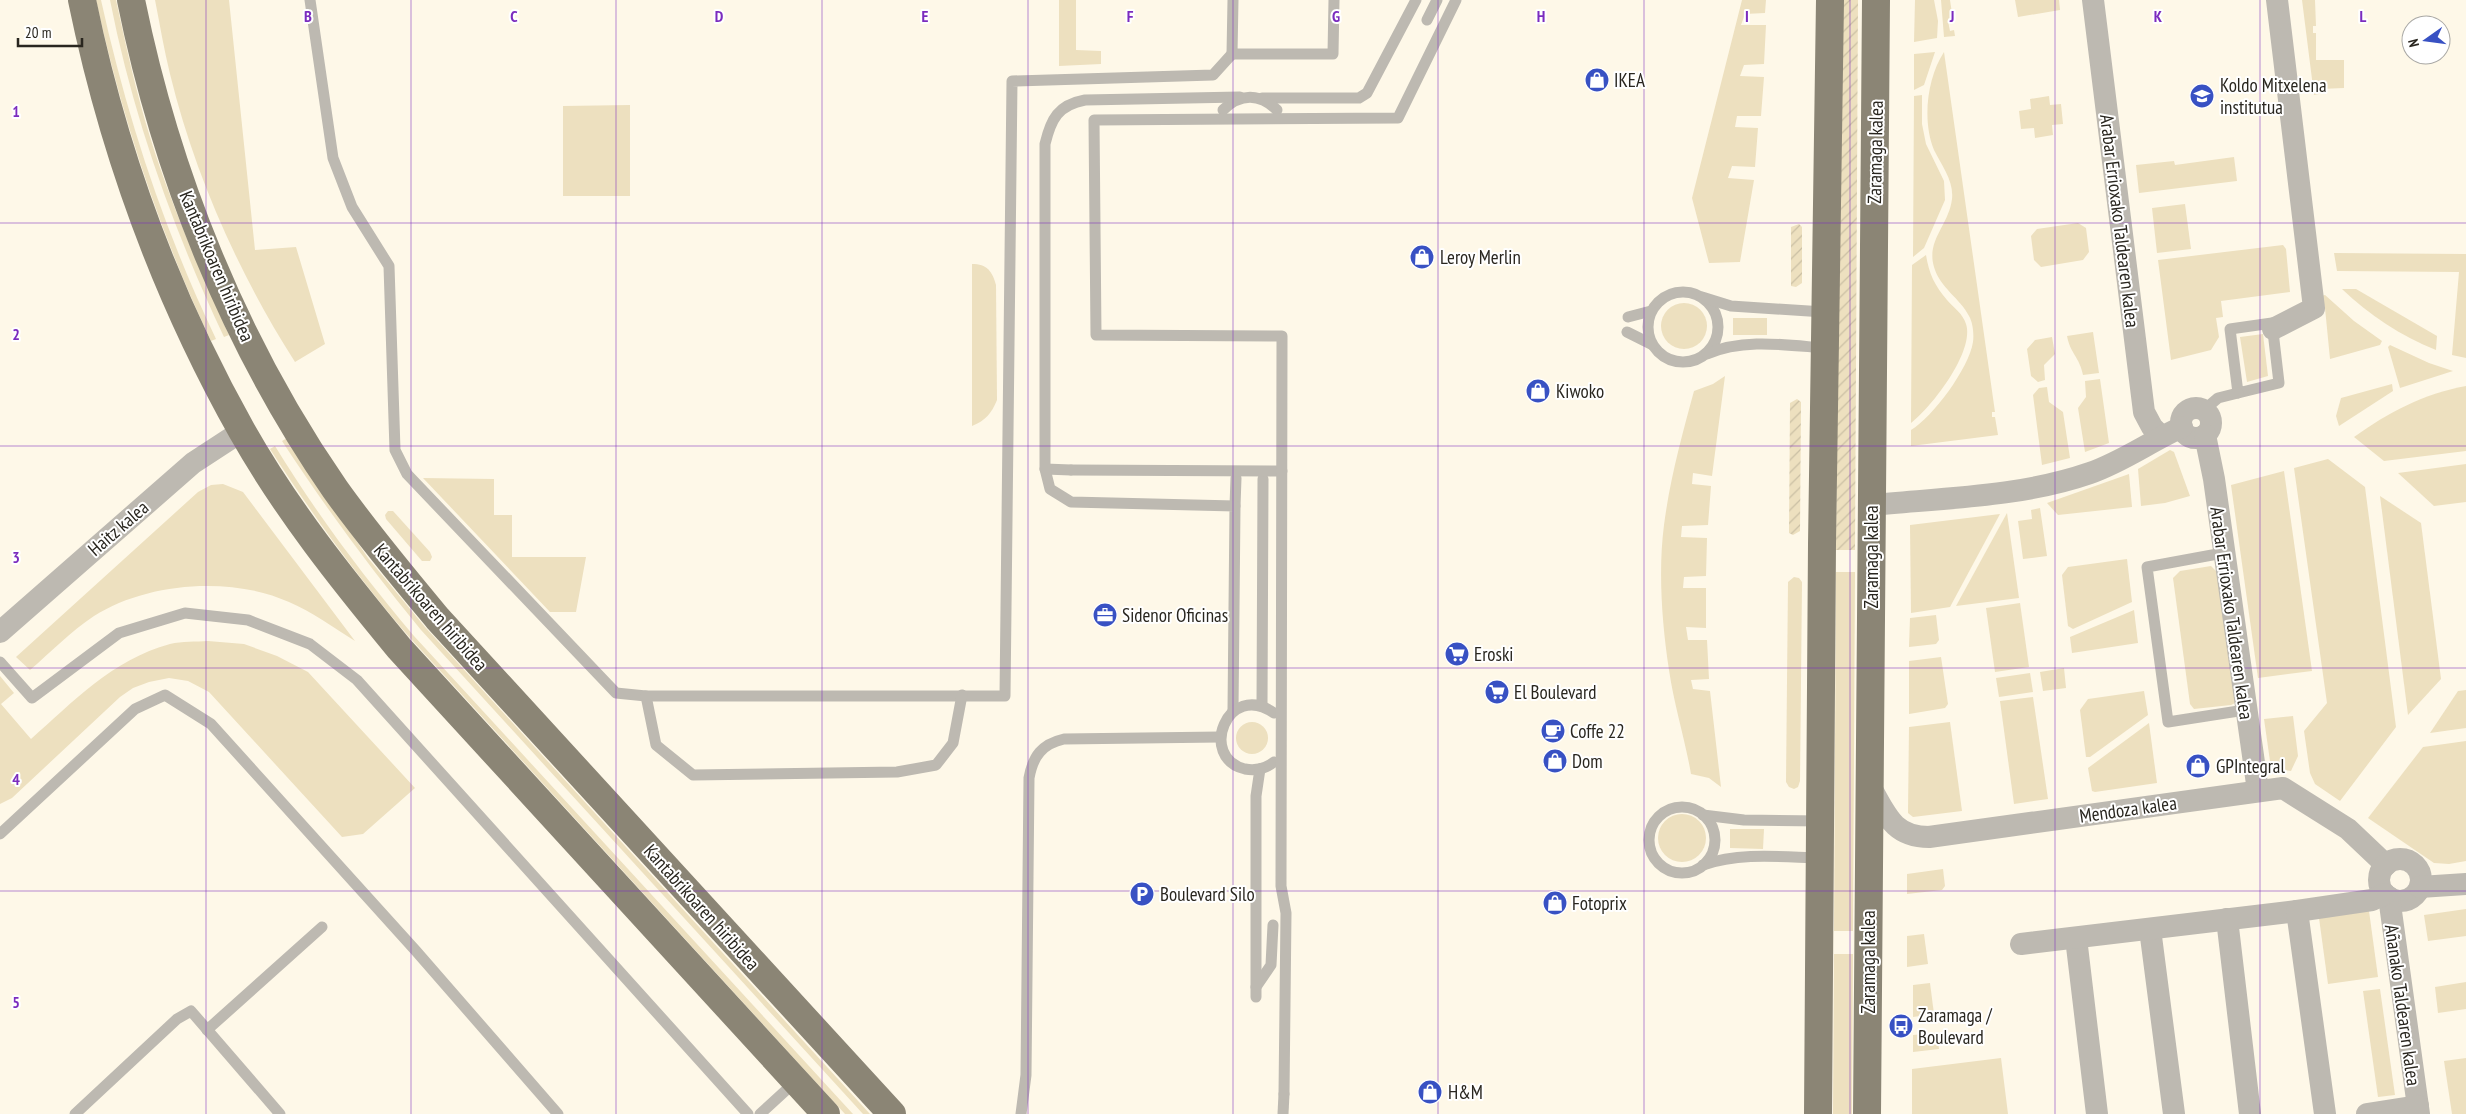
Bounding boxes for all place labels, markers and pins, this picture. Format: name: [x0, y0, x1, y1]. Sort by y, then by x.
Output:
shop icon: IKEA: [1584, 67, 1610, 93]
place label: IKEA: [1614, 68, 1645, 92]
place label: Koldo Mitxelena institutua: [2220, 73, 2326, 119]
school or university icon: Koldo Mitxelena institutua: [2189, 83, 2215, 109]
shop icon: Leroy Merlin: [1409, 244, 1435, 270]
place label: Leroy Merlin: [1440, 245, 1521, 269]
shop icon: Kiwoko: [1525, 378, 1551, 404]
place label: Kiwoko: [1556, 379, 1604, 403]
office icon: Sidenor Oficinas: [1092, 602, 1118, 628]
place label: Sidenor Oficinas: [1122, 603, 1228, 627]
supermarket icon: Eroski: [1444, 641, 1470, 667]
place label: Eroski: [1474, 642, 1513, 666]
supermarket icon: El Boulevard: [1484, 679, 1510, 705]
place label: El Boulevard: [1514, 680, 1596, 704]
cafe icon: Coffe 22: [1540, 718, 1566, 744]
place label: Coffe 22: [1570, 719, 1625, 743]
shop icon: Dom: [1542, 748, 1568, 774]
place label: Dom: [1572, 749, 1603, 773]
shop icon: GPIntegral: [2185, 753, 2211, 779]
place label: GPIntegral: [2216, 754, 2285, 778]
parking icon: Boulevard Silo: [1129, 881, 1155, 907]
place label: Boulevard Silo: [1160, 882, 1255, 906]
shop icon: Fotoprix: [1542, 890, 1568, 916]
place label: Fotoprix: [1572, 891, 1627, 915]
place label: Zaramaga / Boulevard: [1918, 1003, 1993, 1049]
bus stop icon: Zaramaga / Boulevard: [1888, 1013, 1914, 1039]
shop icon: H&M: [1417, 1079, 1443, 1105]
place label: H&M: [1448, 1080, 1483, 1104]

